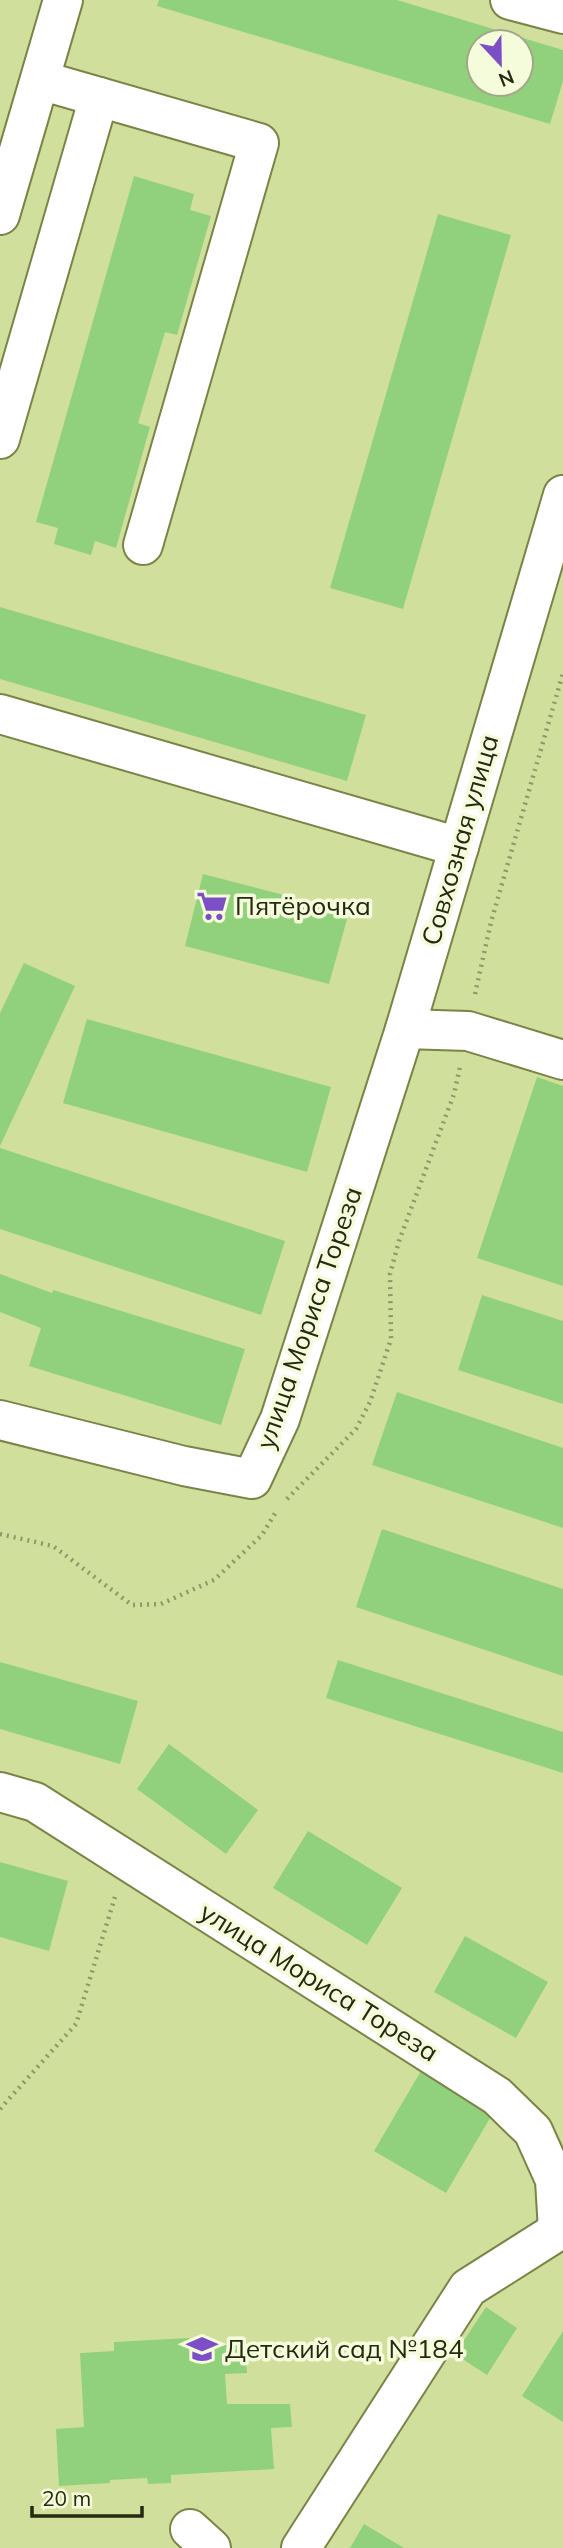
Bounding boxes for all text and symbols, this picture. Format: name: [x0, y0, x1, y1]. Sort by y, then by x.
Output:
north arrow: [465, 28, 535, 98]
text: N: [495, 65, 518, 93]
street label: Совхозная улица: [414, 731, 505, 949]
supermarket icon: Пятёрочка: [195, 889, 229, 923]
place label: Пятёрочка: [235, 889, 371, 922]
street label: улица Мориса Тореза: [248, 1182, 369, 1453]
street label: улица Мориса Тореза: [194, 1895, 445, 2068]
school or university icon: Детский сад №184: [185, 2332, 219, 2366]
place label: Детский сад №184: [225, 2332, 464, 2365]
scale bar: [32, 2474, 142, 2518]
text: 20 m: [42, 2485, 91, 2511]

